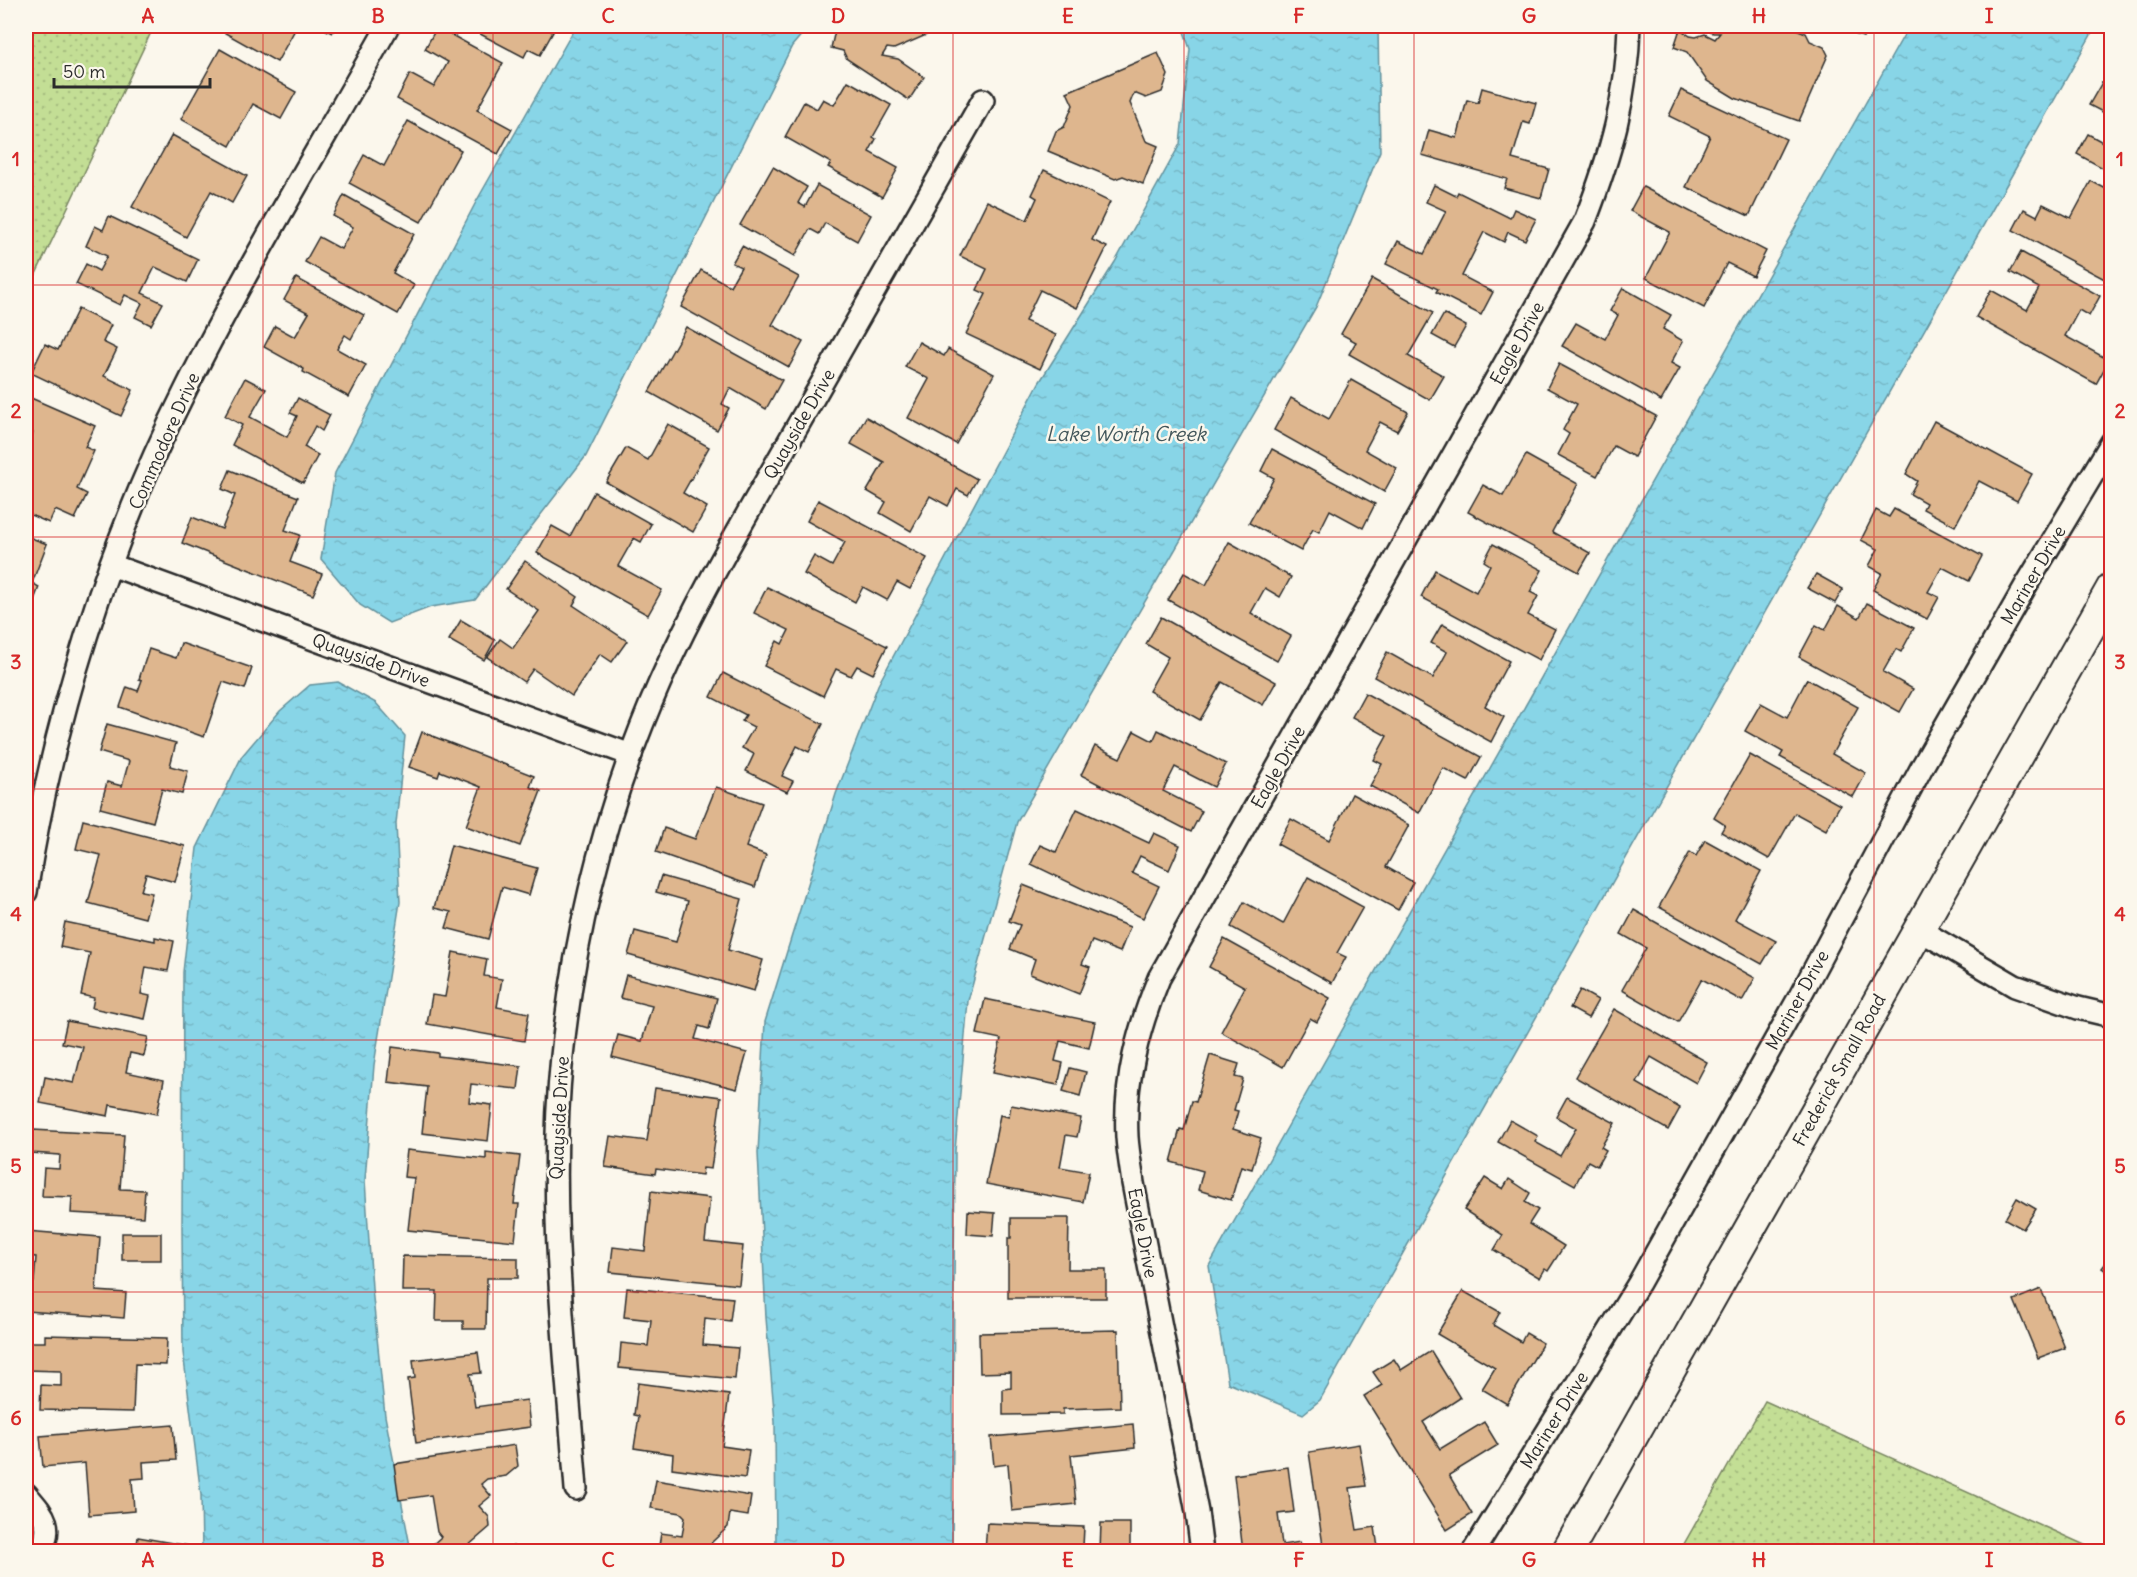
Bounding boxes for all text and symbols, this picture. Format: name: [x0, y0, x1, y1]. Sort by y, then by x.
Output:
text: A: [142, 3, 155, 28]
text: B: [371, 3, 385, 28]
text: C: [601, 3, 615, 28]
text: D: [831, 3, 845, 28]
text: E: [1062, 3, 1074, 28]
text: F: [1293, 3, 1305, 28]
text: G: [1522, 3, 1536, 28]
text: H: [1752, 3, 1766, 28]
text: I: [1985, 3, 1994, 28]
scale bar: [54, 51, 210, 89]
text: 50 m: [63, 60, 105, 83]
text: 1: [12, 146, 20, 171]
text: 1: [2116, 146, 2124, 171]
street label: Eagle Drive: [1485, 298, 1549, 388]
street label: Quayside Drive: [758, 365, 840, 483]
street label: Commodore Drive: [123, 369, 205, 513]
text: 2: [11, 398, 22, 423]
text: 2: [2115, 398, 2126, 423]
water label: Lake Worth Creek: [1046, 421, 1208, 446]
street label: Mariner Drive: [1995, 521, 2071, 629]
street label: Quayside Drive: [309, 628, 433, 692]
text: 3: [10, 649, 22, 674]
text: 3: [2114, 649, 2126, 674]
street label: Eagle Drive: [1246, 722, 1310, 812]
text: 4: [10, 901, 22, 926]
text: 4: [2114, 901, 2126, 926]
street label: Mariner Drive: [1760, 946, 1834, 1054]
street label: Frederick Small Road: [1788, 989, 1891, 1150]
street label: Quayside Drive: [544, 1056, 574, 1180]
text: 5: [10, 1153, 22, 1178]
text: 5: [2114, 1153, 2126, 1178]
street label: Eagle Drive: [1123, 1186, 1163, 1280]
street label: Mariner Drive: [1515, 1367, 1593, 1473]
text: 6: [10, 1405, 22, 1430]
text: 6: [2114, 1405, 2126, 1430]
text: A: [142, 1547, 155, 1572]
text: B: [371, 1547, 385, 1572]
text: C: [601, 1547, 615, 1572]
text: D: [831, 1547, 845, 1572]
text: E: [1062, 1547, 1074, 1572]
text: F: [1293, 1547, 1305, 1572]
text: G: [1522, 1547, 1536, 1572]
text: H: [1752, 1547, 1766, 1572]
text: I: [1985, 1547, 1994, 1572]

